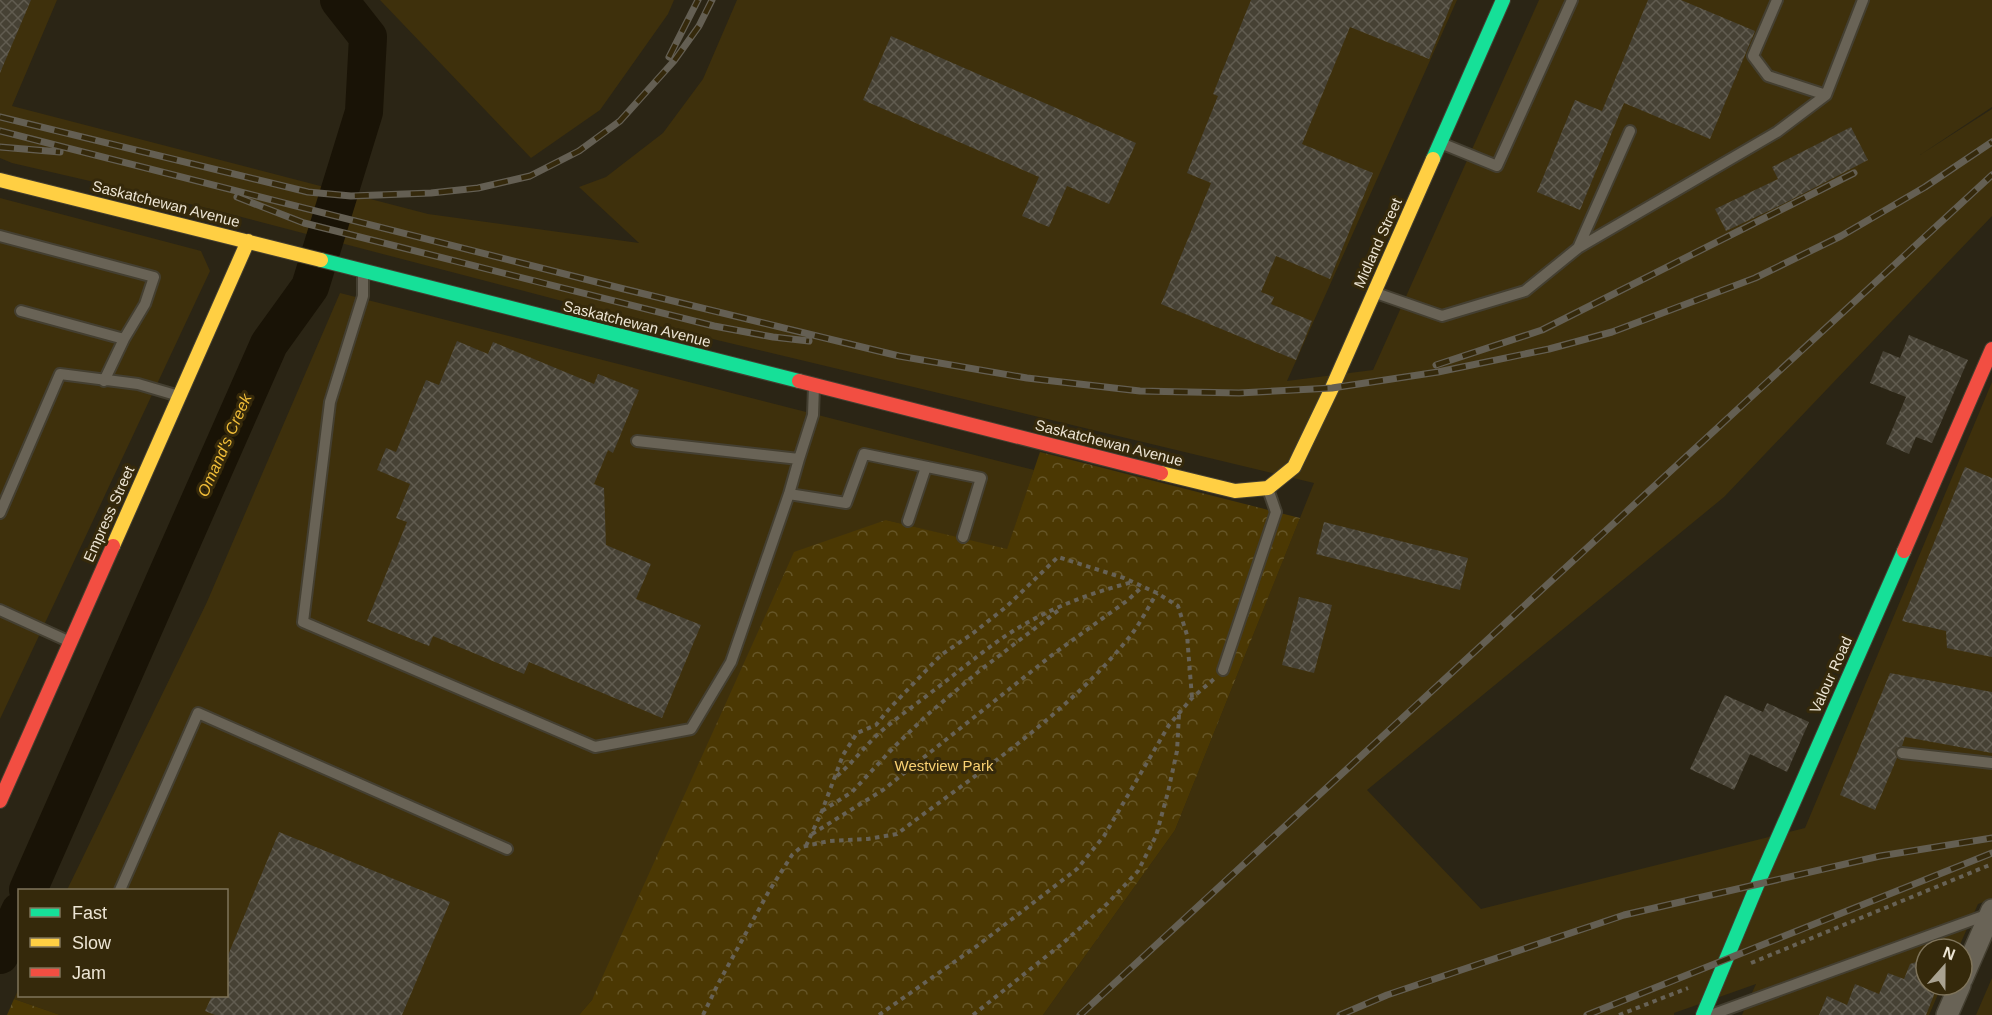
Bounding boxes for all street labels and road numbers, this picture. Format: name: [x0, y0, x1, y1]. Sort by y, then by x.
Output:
street label: Saskatchewan Avenue: [91, 177, 242, 230]
street label: Midland Street: [1350, 194, 1405, 290]
street label: Saskatchewan Avenue: [562, 297, 713, 350]
street label: Saskatchewan Avenue: [1034, 416, 1185, 469]
street label: Empress Street: [80, 462, 138, 564]
street label: Valour Road: [1806, 634, 1855, 716]

